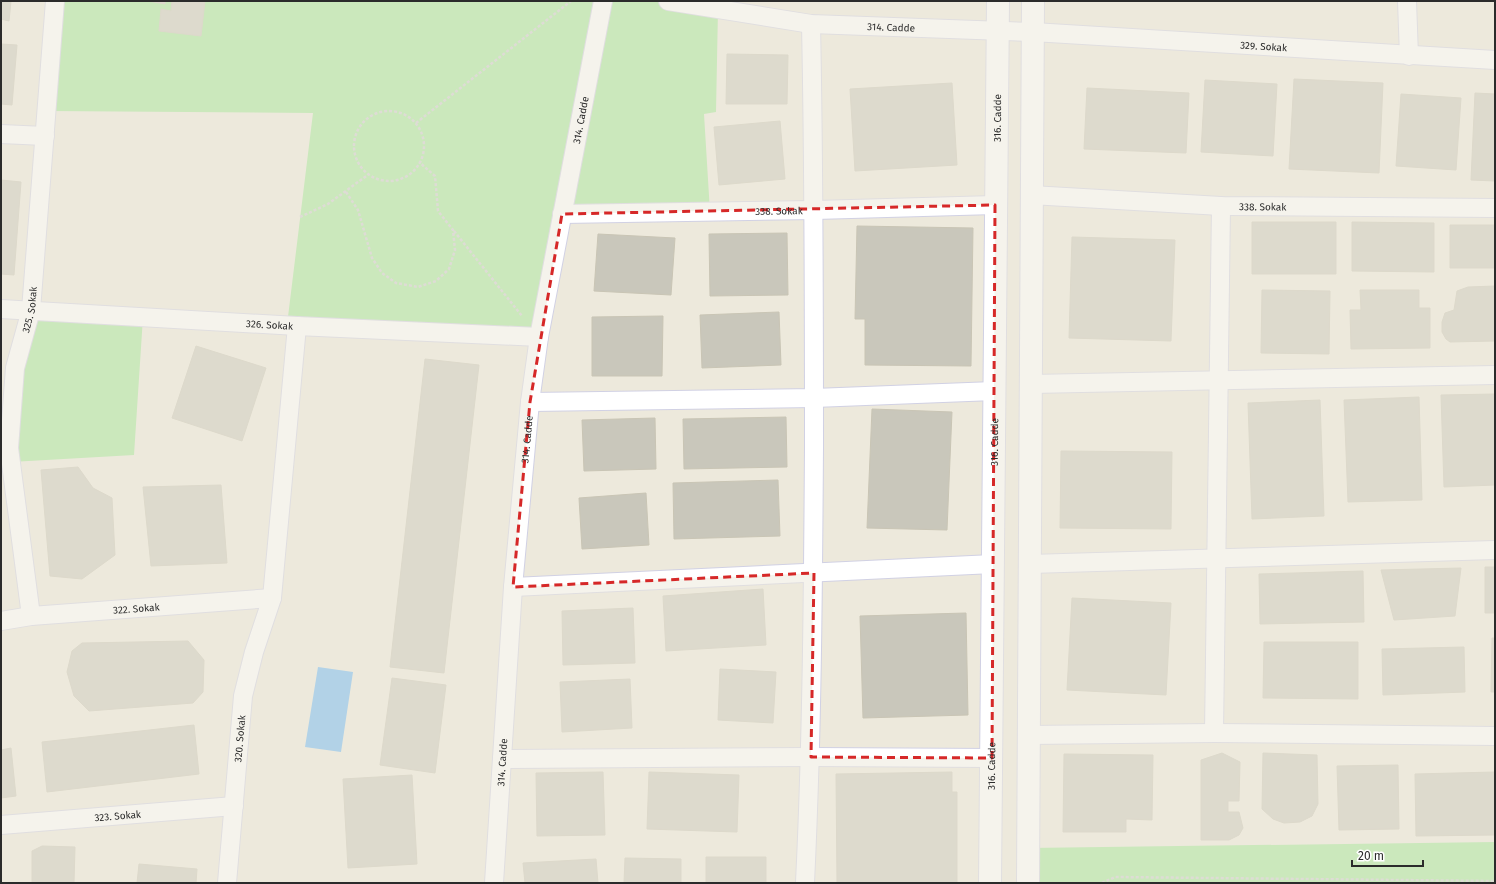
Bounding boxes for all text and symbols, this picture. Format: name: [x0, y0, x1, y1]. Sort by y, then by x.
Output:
street label: 314. Cadde: [867, 21, 915, 35]
street label: 329. Sokak: [1240, 40, 1288, 54]
street label: 316. Cadde: [992, 94, 1004, 142]
street label: 314. Cadde: [571, 95, 592, 145]
street label: 338. Sokak: [1239, 201, 1287, 213]
street label: 338. Sokak: [755, 205, 804, 218]
street label: 325. Sokak: [20, 285, 40, 334]
street label: 326. Sokak: [246, 318, 294, 333]
street label: 314. Cadde: [519, 415, 536, 464]
street label: 316. Cadde: [989, 418, 1001, 466]
street label: 322. Sokak: [113, 601, 161, 617]
street label: 320. Sokak: [232, 714, 248, 763]
street label: 314. Cadde: [495, 738, 510, 787]
street label: 316. Cadde: [986, 742, 998, 790]
street label: 323. Sokak: [94, 809, 142, 824]
scale bar: [1352, 842, 1423, 868]
text: 20 m: [1358, 849, 1384, 863]

